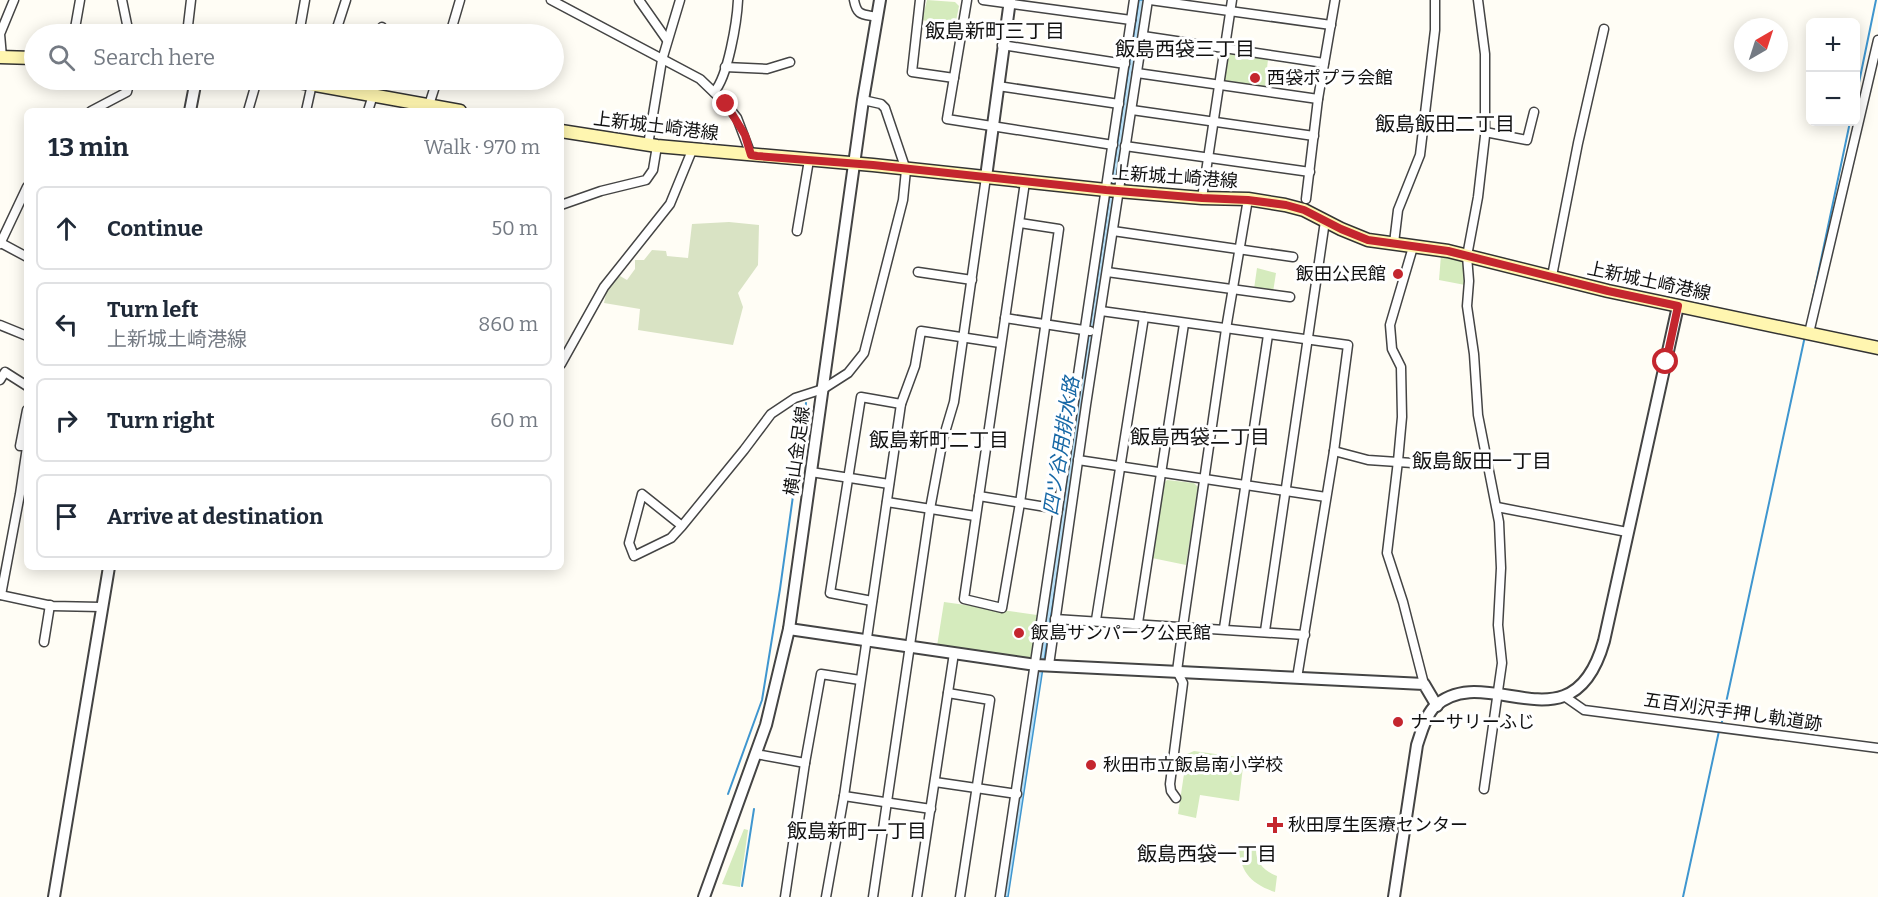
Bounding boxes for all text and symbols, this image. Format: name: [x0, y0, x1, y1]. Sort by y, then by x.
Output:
north arrow: [1734, 18, 1788, 72]
map controls: [1806, 18, 1860, 126]
button: +: [1806, 18, 1860, 72]
district label: 飯島新町三丁目: [925, 19, 1065, 43]
search box: [24, 24, 564, 90]
district label: 飯島西袋三丁目: [1115, 37, 1255, 61]
icon: search: [45, 41, 78, 74]
text: Search here: [93, 44, 215, 71]
place label: 西袋ポプラ会館: [1267, 67, 1393, 89]
marker: 西袋ポプラ会館: [1248, 71, 1262, 85]
button: −: [1806, 72, 1860, 126]
route end: [712, 90, 738, 116]
street label: 上新城土崎港線: [592, 107, 720, 145]
district label: 飯島飯田二丁目: [1375, 112, 1515, 136]
text: 13 min: [48, 132, 129, 163]
text: Walk · 970 m: [424, 135, 540, 159]
street label: 上新城土崎港線: [1111, 162, 1239, 192]
icon: ahead: [50, 212, 83, 245]
text: Continue: [107, 215, 203, 242]
text: 50 m: [491, 216, 538, 240]
street label: 上新城土崎港線: [1585, 257, 1713, 305]
place label: 飯田公民館: [1296, 263, 1386, 285]
marker: 飯田公民館: [1391, 267, 1405, 281]
text: Turn left: [107, 296, 199, 323]
icon: left: [50, 308, 83, 341]
text: 860 m: [478, 312, 538, 336]
text: 上新城土崎港線: [107, 327, 247, 351]
route start: [1652, 348, 1678, 374]
water label: 四ツ谷用排水路: [1038, 373, 1084, 517]
icon: right: [50, 404, 83, 437]
street label: 横山金足線: [780, 405, 814, 497]
text: Turn right: [107, 407, 215, 434]
text: 60 m: [490, 408, 538, 432]
district label: 飯島西袋二丁目: [1130, 425, 1270, 449]
district label: 飯島新町二丁目: [869, 428, 1009, 452]
district label: 飯島飯田一丁目: [1412, 449, 1552, 473]
icon: arrive: [50, 500, 83, 533]
text: Arrive at destination: [107, 503, 323, 530]
place label: 飯島サンパーク公民館: [1031, 622, 1211, 644]
marker: 飯島サンパーク公民館: [1012, 626, 1026, 640]
street label: 五百刈沢手押し軌道跡: [1642, 689, 1824, 735]
place label: ナーサリーふじ: [1410, 711, 1535, 733]
marker: ナーサリーふじ: [1391, 715, 1405, 729]
place label: 秋田市立飯島南小学校: [1103, 754, 1283, 776]
marker: 秋田市立飯島南小学校: [1084, 758, 1098, 772]
place label: 秋田厚生医療センター: [1288, 814, 1468, 836]
marker: 秋田厚生医療センター: [1266, 816, 1284, 834]
district label: 飯島新町一丁目: [787, 819, 927, 843]
district label: 飯島西袋一丁目: [1137, 842, 1277, 866]

